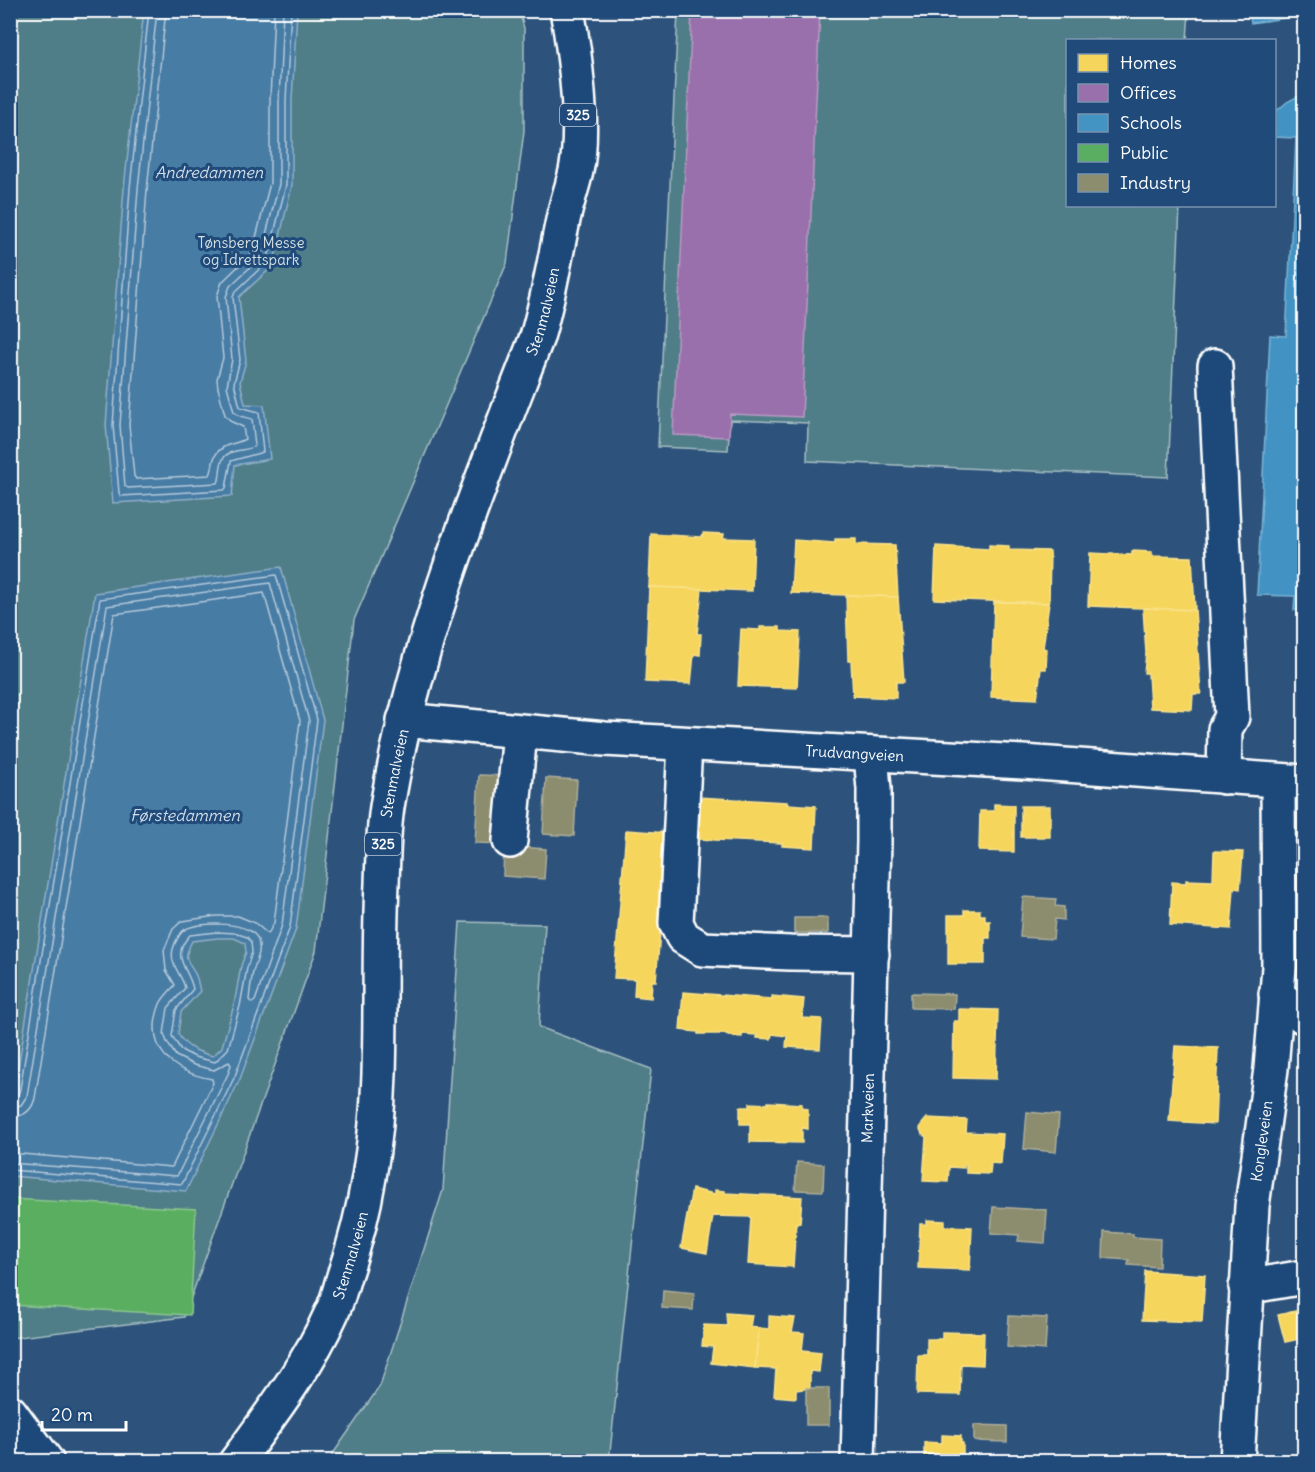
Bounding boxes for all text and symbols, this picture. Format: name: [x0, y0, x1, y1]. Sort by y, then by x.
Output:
legend: [1066, 39, 1276, 207]
text: Homes: [1120, 51, 1177, 74]
text: Offices: [1120, 81, 1176, 104]
road number: 325: [560, 104, 596, 126]
text: Schools: [1120, 111, 1182, 134]
text: Public: [1120, 141, 1169, 164]
water label: Andredammen: [155, 162, 264, 182]
text: Industry: [1120, 171, 1191, 194]
park label: Tønsberg Messe og Idrettspark: [198, 233, 304, 269]
street label: Stenmalveien: [521, 265, 563, 358]
street label: Stenmalveien: [376, 726, 412, 819]
street label: Trudvangveien: [805, 741, 905, 765]
water label: Førstedammen: [130, 805, 240, 825]
road number: 325: [365, 833, 401, 855]
street label: Markveien: [857, 1073, 878, 1143]
street label: Kongleveien: [1246, 1099, 1276, 1183]
street label: Stenmalveien: [328, 1209, 372, 1301]
scale bar: [42, 1394, 126, 1432]
text: 20 m: [51, 1403, 93, 1426]

